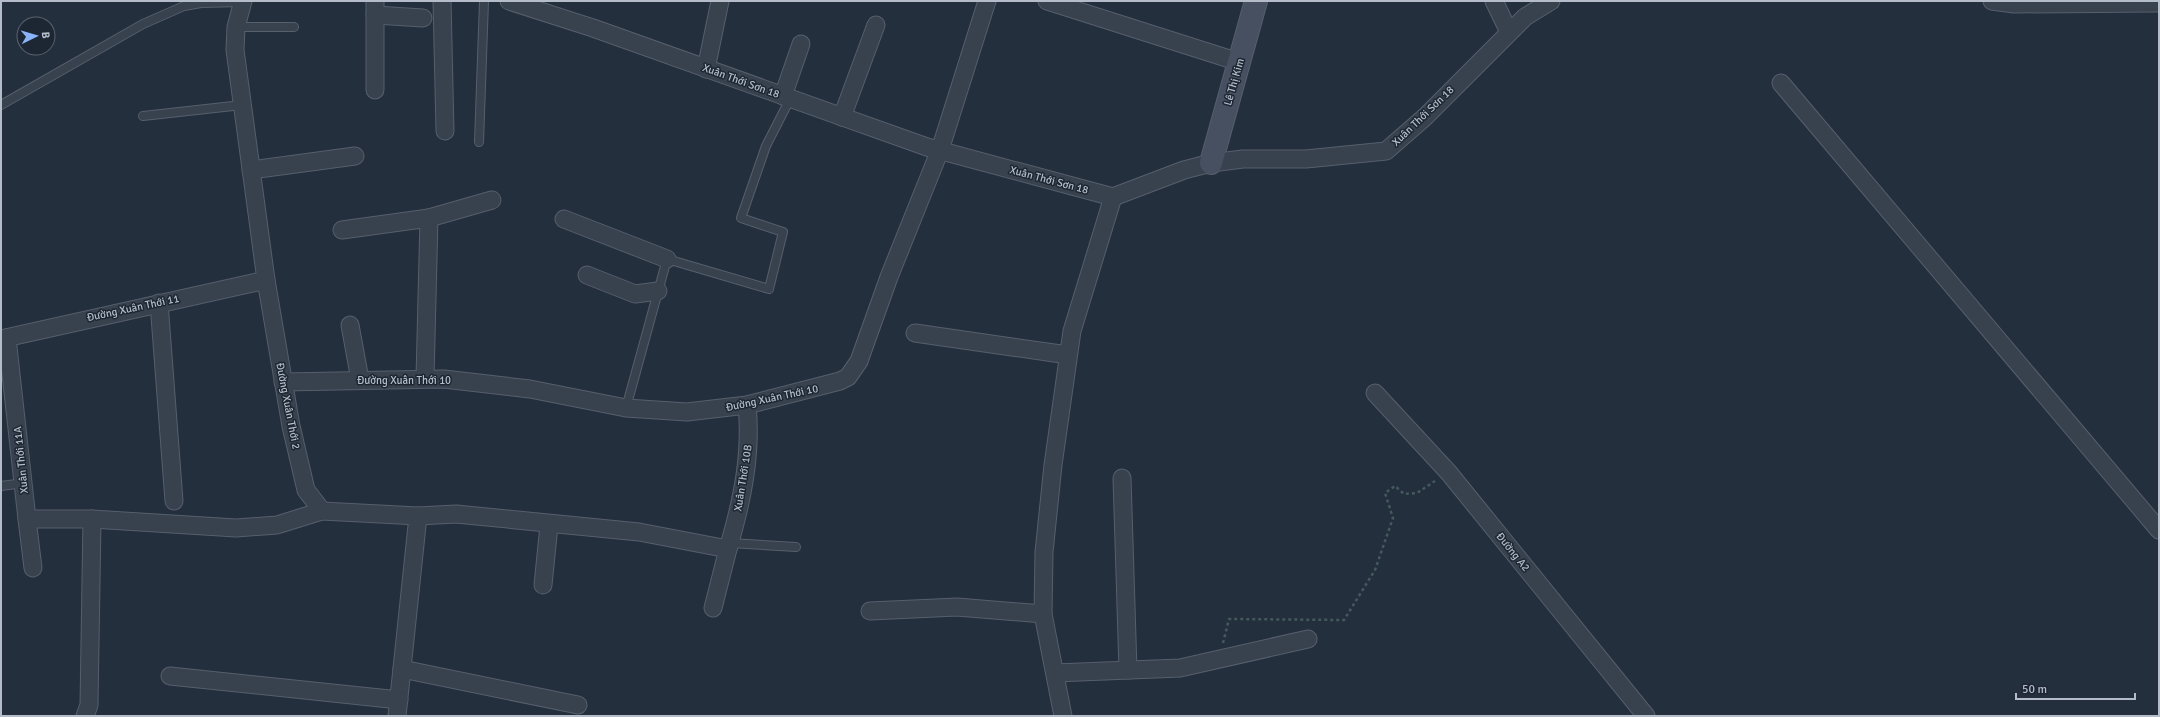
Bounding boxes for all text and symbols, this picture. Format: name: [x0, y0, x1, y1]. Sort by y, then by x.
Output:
north arrow: [16, 16, 56, 56]
text: B: [39, 31, 52, 39]
street label: Lê Thị Kim: [1221, 57, 1247, 107]
street label: Xuân Thới Sơn 18: [701, 61, 781, 101]
street label: Xuân Thới Sơn 18: [1389, 83, 1457, 149]
street label: Xuân Thới Sơn 18: [1008, 163, 1090, 197]
street label: Đường Xuân Thới 11: [86, 292, 180, 324]
street label: Đường Xuân Thới 2: [273, 362, 303, 451]
street label: Đường Xuân Thới 10: [357, 374, 451, 387]
street label: Đường Xuân Thới 10: [725, 382, 819, 414]
street label: Xuân Thới 11A: [11, 425, 31, 494]
street label: Xuân Thới 10B: [731, 443, 755, 512]
street label: Đường A2: [1493, 530, 1533, 574]
scale bar: [2016, 675, 2135, 701]
text: 50 m: [2022, 682, 2047, 697]

